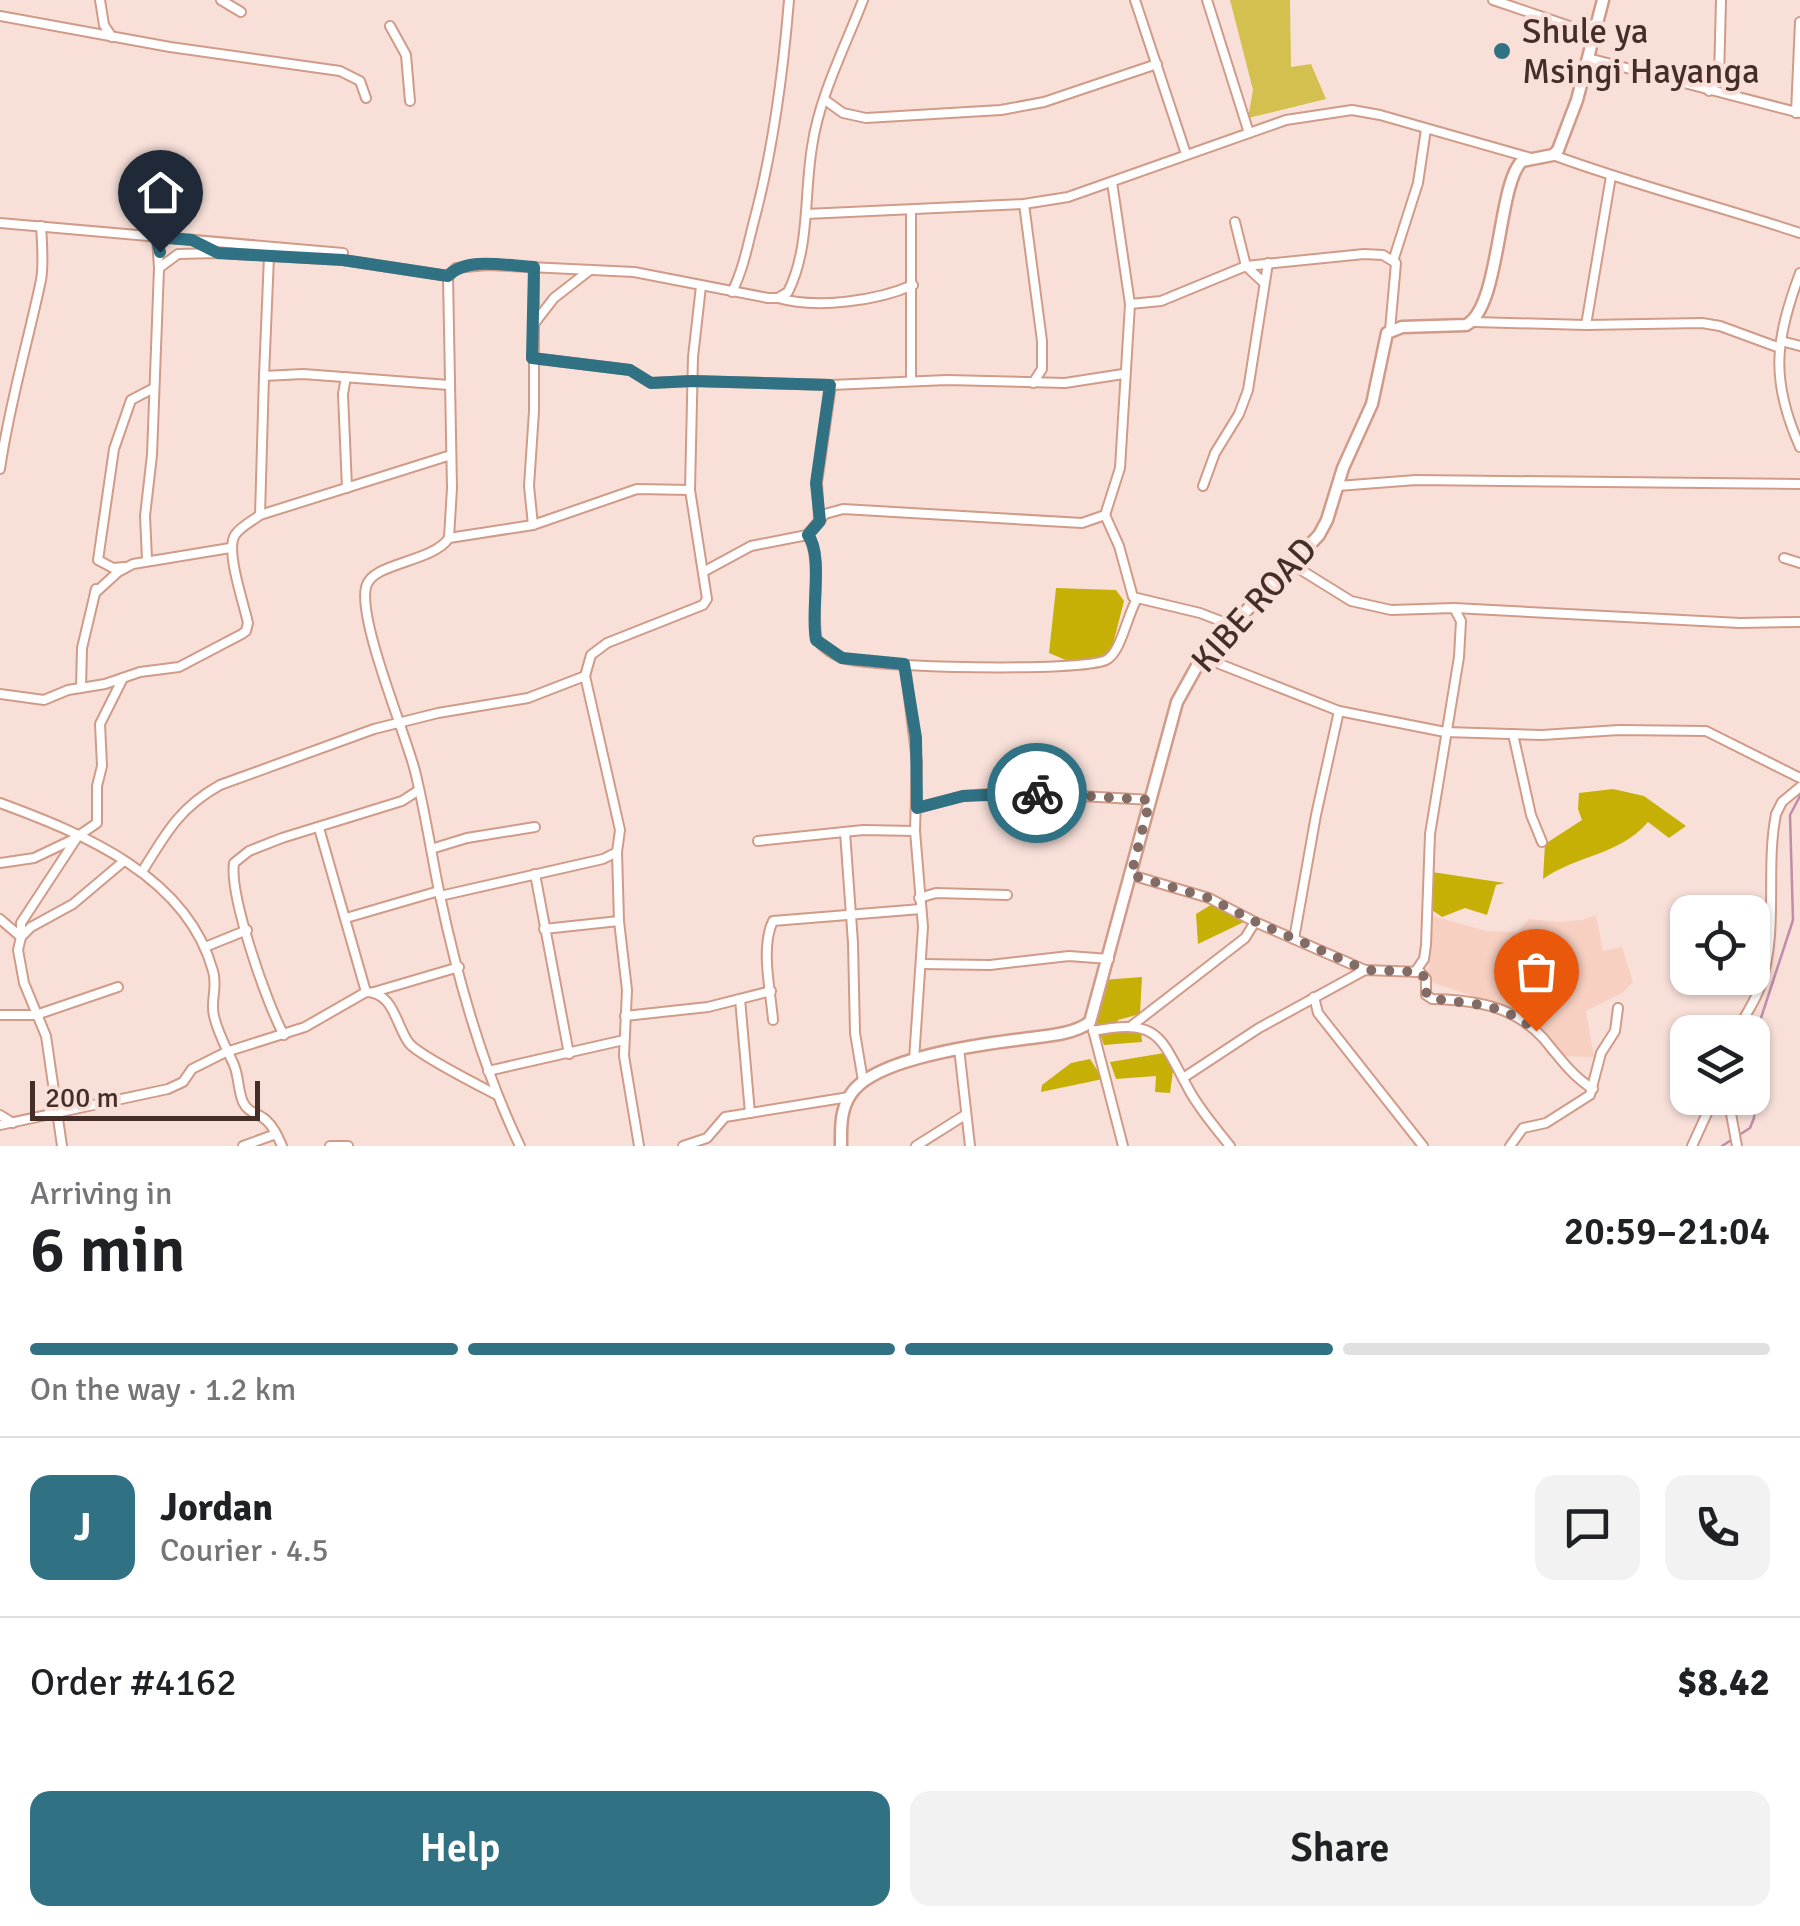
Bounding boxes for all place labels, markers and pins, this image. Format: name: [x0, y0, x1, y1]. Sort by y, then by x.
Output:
place label: Shule ya Msingi Hayanga: [1522, 10, 1760, 93]
marker: Shule ya Msingi Hayanga: [1491, 40, 1513, 62]
pin: [118, 150, 203, 253]
pin: [1494, 929, 1579, 1032]

